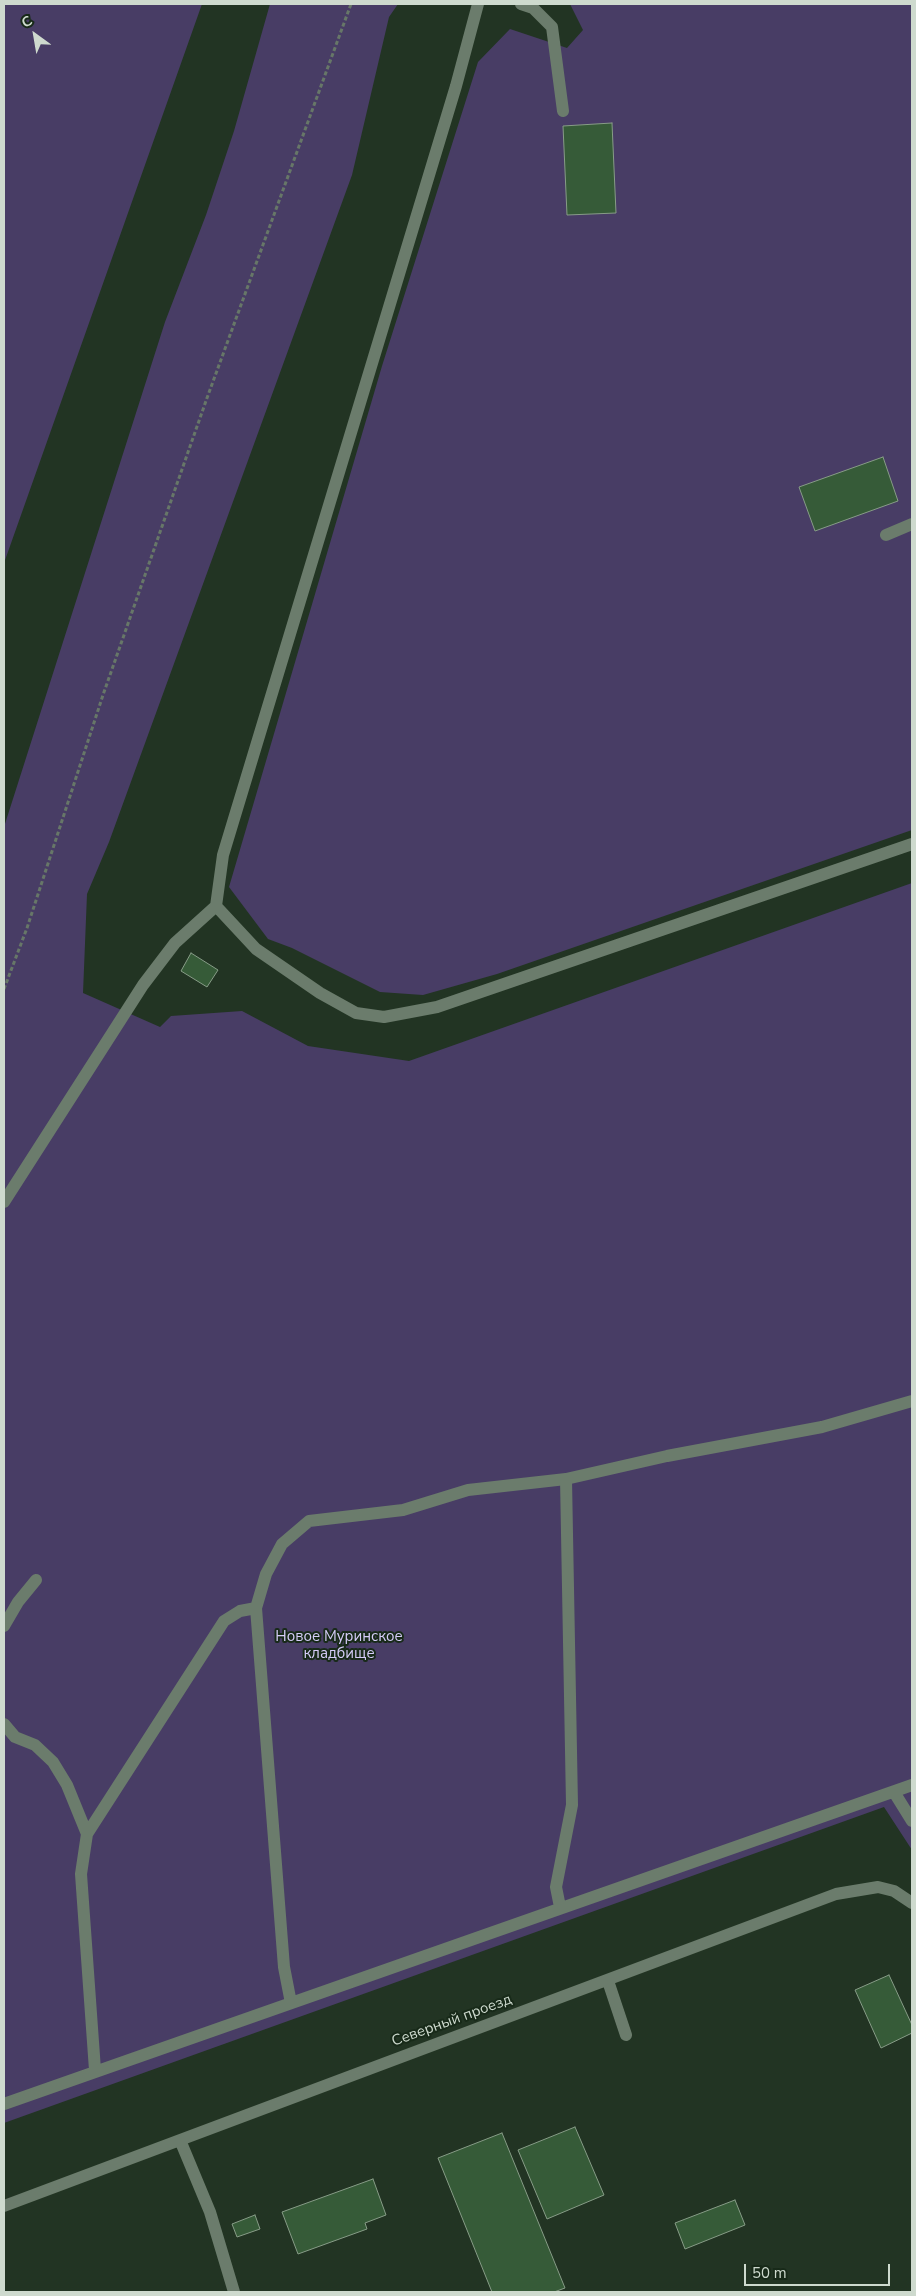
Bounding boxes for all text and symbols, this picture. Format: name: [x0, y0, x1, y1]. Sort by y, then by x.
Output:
north arrow: [10, 10, 60, 60]
text: С: [18, 11, 36, 32]
park label: Новое Муринское кладбище: [275, 1628, 403, 1663]
street label: Северный проезд: [390, 1991, 514, 2051]
scale bar: [746, 2254, 892, 2286]
text: 50 m: [752, 2263, 787, 2283]

